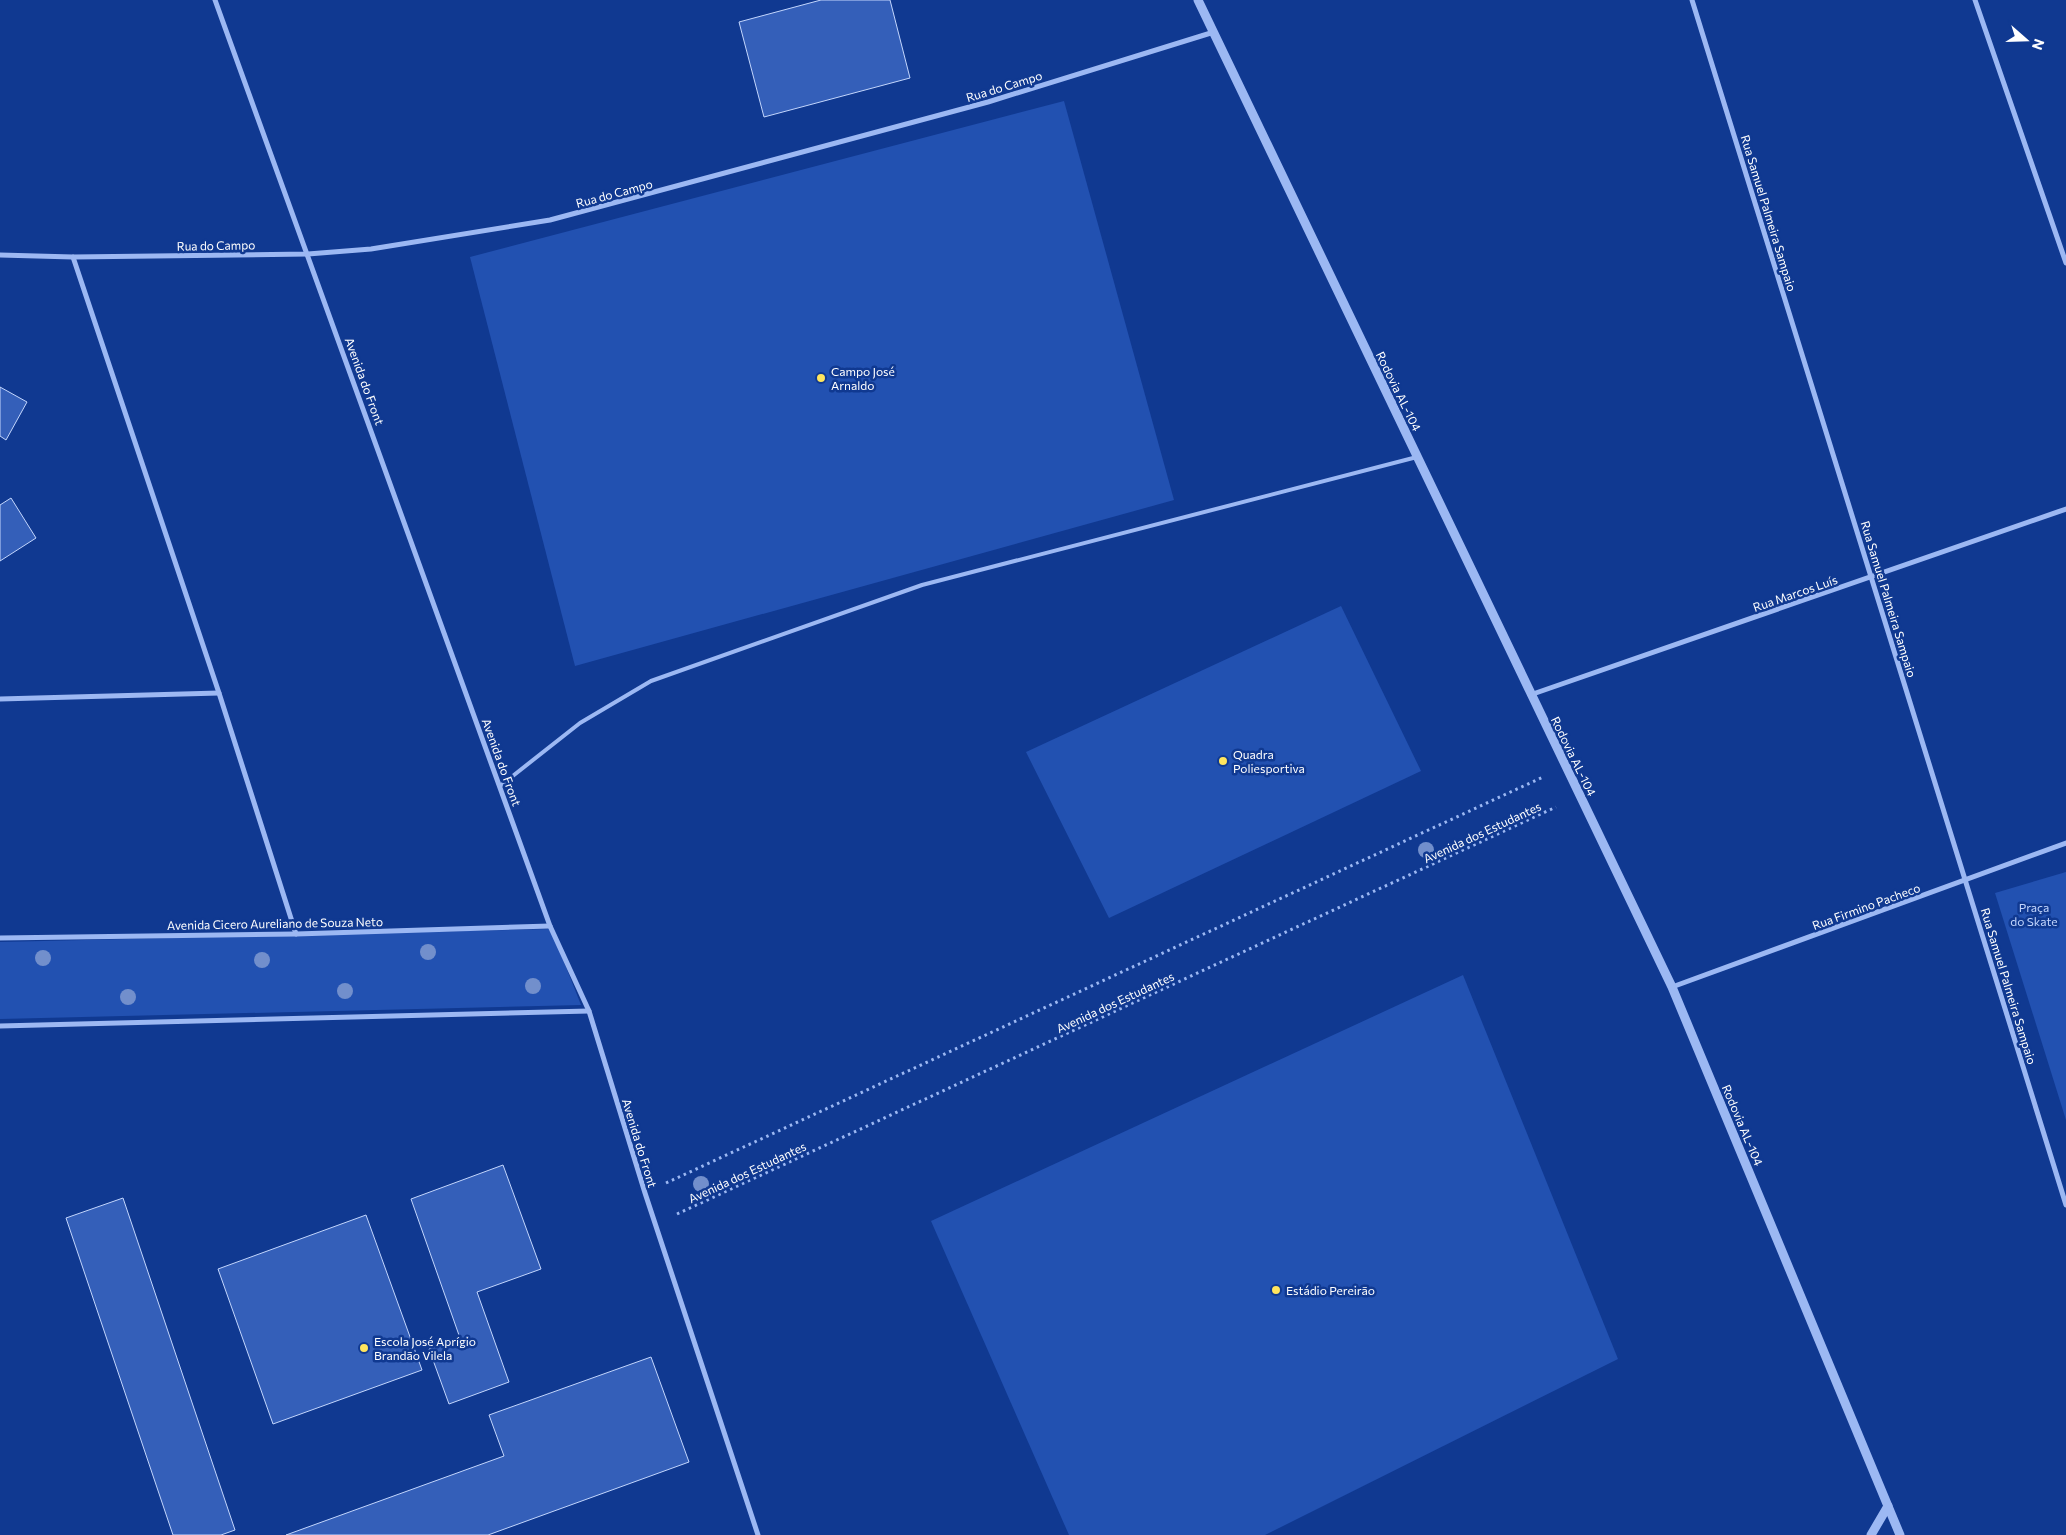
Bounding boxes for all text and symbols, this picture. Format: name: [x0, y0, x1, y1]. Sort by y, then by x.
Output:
north arrow: [2001, 15, 2051, 65]
text: N: [2029, 37, 2048, 52]
street label: Rua do Campo: [964, 68, 1044, 104]
street label: Rua Samuel Palmeira Sampaio: [1739, 133, 1799, 293]
street label: Rua do Campo: [574, 176, 654, 210]
street label: Rua do Campo: [176, 237, 256, 253]
street label: Avenida do Front: [343, 335, 387, 427]
street label: Rodovia AL-104: [1374, 349, 1424, 433]
place label: Campo José Arnaldo: [831, 364, 895, 392]
marker: Campo José Arnaldo: [815, 372, 827, 384]
street label: Rua Samuel Palmeira Sampaio: [1859, 519, 1919, 679]
street label: Rua Marcos Luís: [1751, 572, 1839, 614]
street label: Rodovia AL-104: [1549, 714, 1599, 798]
street label: Avenida do Front: [480, 716, 524, 808]
place label: Quadra Poliesportiva: [1233, 747, 1305, 775]
marker: Quadra Poliesportiva: [1217, 755, 1229, 767]
street label: Avenida dos Estudantes: [1421, 799, 1543, 865]
street label: Rua Firmino Pacheco: [1810, 880, 1922, 932]
park label: Praça do Skate: [2010, 900, 2058, 928]
street label: Rua Samuel Palmeira Sampaio: [1979, 906, 2039, 1066]
street label: Avenida Cicero Aureliano de Souza Neto: [167, 914, 383, 932]
street label: Avenida dos Estudantes: [1054, 969, 1176, 1035]
street label: Rodovia AL-104: [1720, 1082, 1766, 1168]
street label: Avenida do Front: [620, 1097, 660, 1189]
street label: Avenida dos Estudantes: [686, 1139, 808, 1205]
place label: Estádio Pereirão: [1286, 1283, 1375, 1297]
marker: Estádio Pereirão: [1270, 1284, 1282, 1296]
place label: Escola José Aprígio Brandão Vilela: [374, 1334, 476, 1362]
marker: Escola José Aprígio Brandão Vilela: [358, 1342, 370, 1354]

